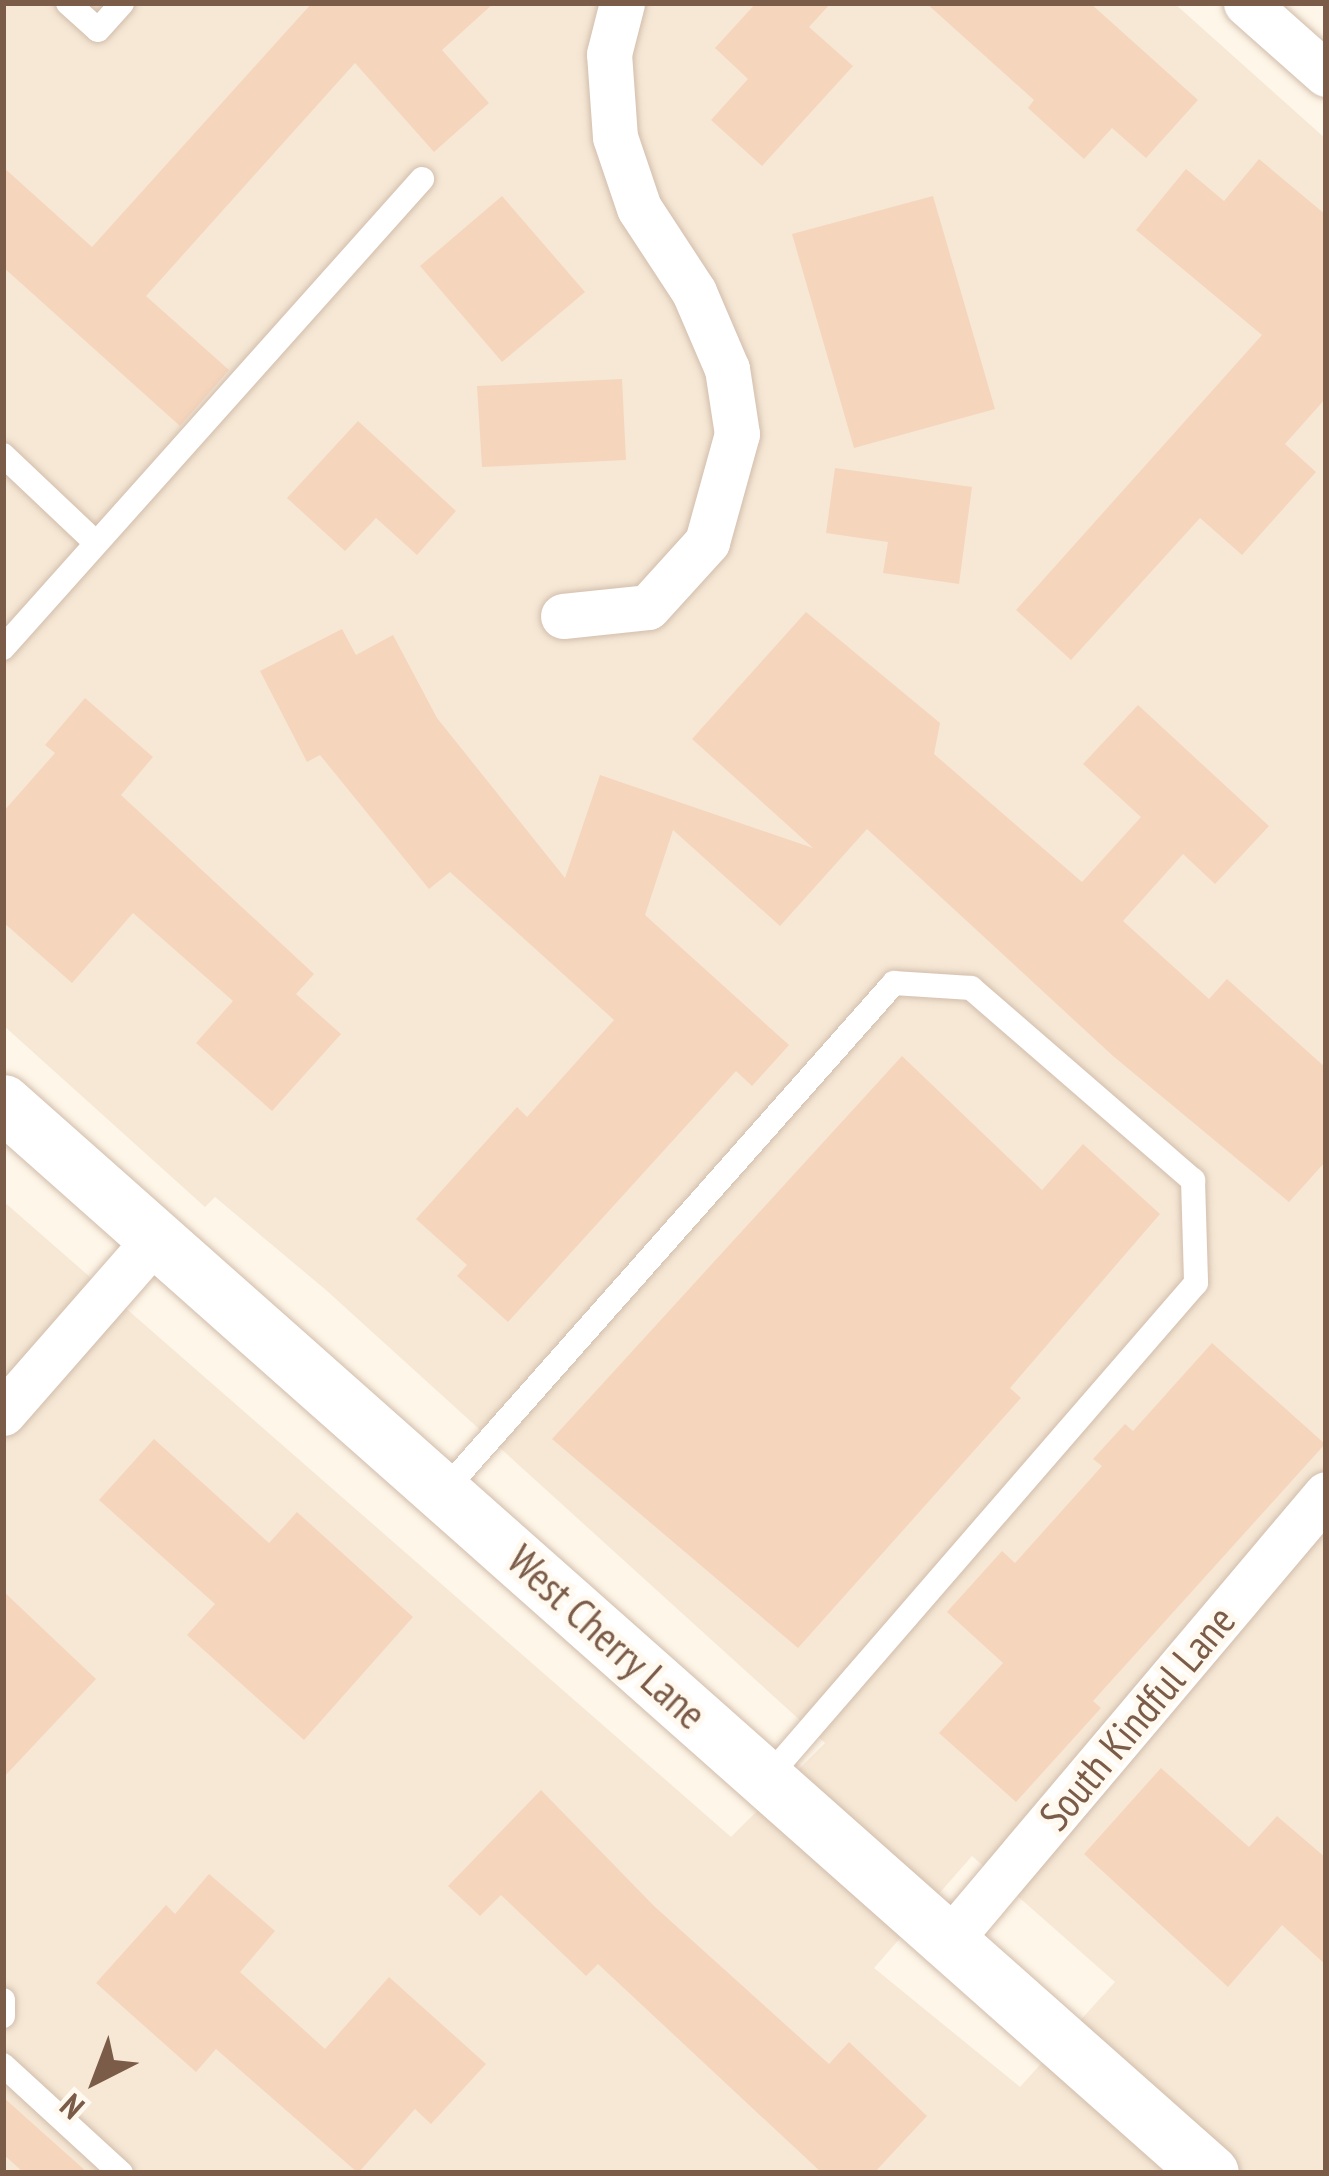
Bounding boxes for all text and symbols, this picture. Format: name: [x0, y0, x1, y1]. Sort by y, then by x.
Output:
street label: West Cherry Lane: [497, 1534, 717, 1740]
street label: South Kindful Lane: [1029, 1596, 1245, 1840]
north arrow: [36, 2020, 156, 2140]
text: N: [51, 2085, 93, 2129]

